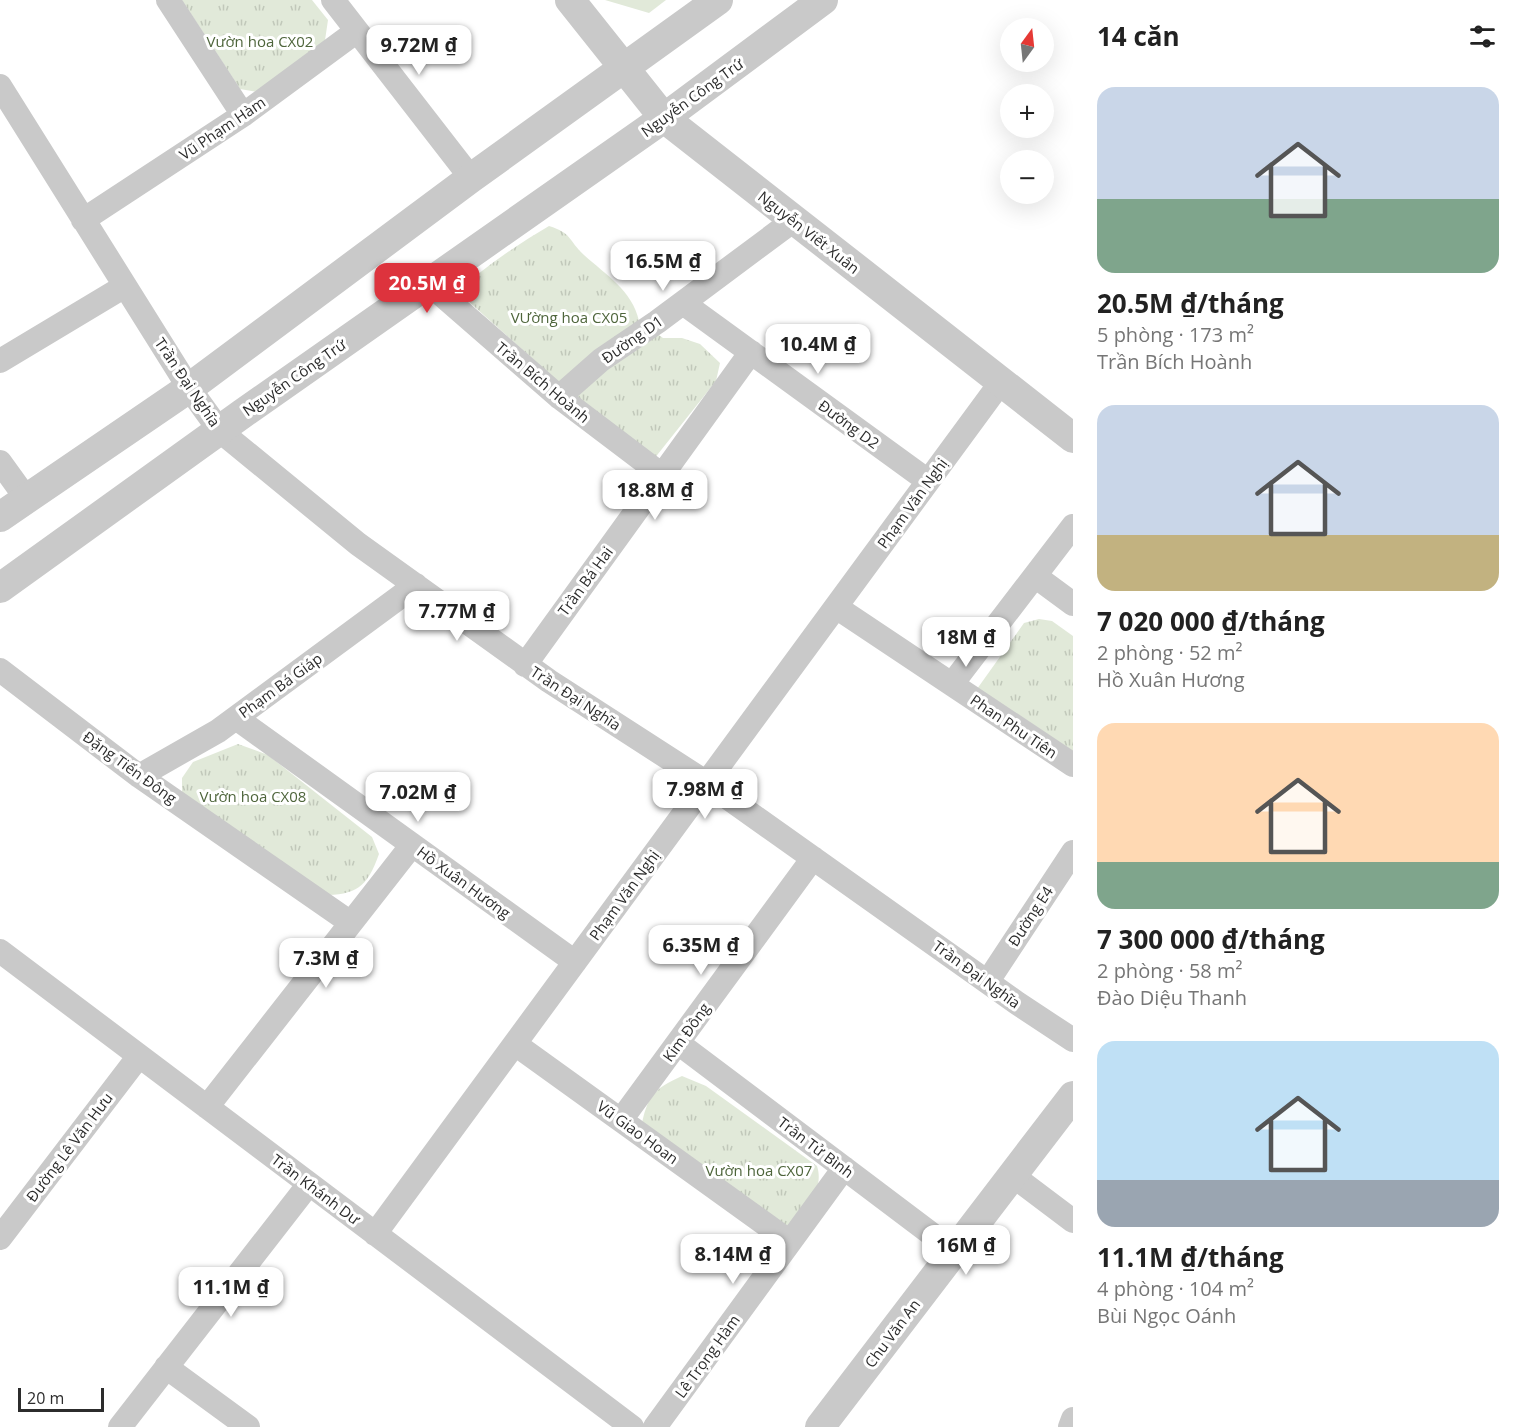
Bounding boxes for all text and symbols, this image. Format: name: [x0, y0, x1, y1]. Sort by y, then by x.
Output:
north arrow: [1000, 18, 1054, 72]
map controls: [1000, 18, 1054, 204]
text: 14 căn: [1097, 18, 1180, 54]
icon: filters: [1466, 20, 1499, 53]
pin: 9.72M ₫: [364, 25, 474, 76]
park label: Vườn hoa CX02: [207, 31, 313, 51]
text: 9.72M ₫: [380, 31, 458, 58]
street label: Nguyễn Công Trứ: [637, 53, 748, 141]
button: +: [1000, 84, 1054, 138]
street label: Vũ Phạm Hàm: [175, 92, 269, 164]
icon: home: [1244, 126, 1352, 234]
button: −: [1000, 150, 1054, 204]
street label: Nguyễn Viết Xuân: [754, 186, 864, 278]
pin: 16.5M ₫: [608, 241, 718, 292]
text: 16.5M ₫: [624, 247, 702, 274]
pin: 20.5M ₫: [372, 263, 482, 314]
text: 20.5M ₫: [388, 269, 466, 296]
text: 20.5M ₫/tháng: [1097, 285, 1284, 321]
park label: VƯờng hoa CX05: [511, 307, 627, 327]
street label: Đường D1: [597, 311, 667, 367]
text: 5 phòng · 173 m²: [1097, 321, 1254, 348]
pin: 10.4M ₫: [763, 324, 873, 375]
text: 10.4M ₫: [779, 330, 857, 357]
street label: Nguyễn Công Trứ: [238, 333, 350, 420]
street label: Trần Đại Nghĩa: [151, 334, 225, 430]
street label: Trần Bích Hoành: [492, 337, 594, 427]
text: Trần Bích Hoành: [1097, 348, 1252, 375]
street label: Đường D2: [815, 395, 883, 453]
icon: home: [1244, 444, 1352, 552]
street label: Phạm Văn Nghị: [872, 454, 952, 552]
pin: 18.8M ₫: [600, 470, 710, 521]
text: 18.8M ₫: [616, 476, 694, 503]
street label: Trần Bá Hai: [553, 542, 617, 620]
pin: 7.77M ₫: [402, 591, 512, 642]
text: 7.77M ₫: [418, 597, 496, 624]
text: 7 020 000 ₫/tháng: [1097, 603, 1325, 639]
pin: 18M ₫: [924, 617, 1008, 668]
text: 18M ₫: [936, 623, 996, 650]
text: 2 phòng · 52 m²: [1097, 639, 1242, 666]
street label: Phạm Bá Giáp: [234, 648, 326, 722]
street label: Trần Đại Nghĩa: [527, 661, 625, 735]
text: Hồ Xuân Hương: [1097, 666, 1245, 693]
street label: Phan Phu Tiên: [967, 690, 1061, 762]
street label: Đặng Tiến Đông: [79, 726, 181, 808]
icon: home: [1244, 762, 1352, 870]
pin: 7.98M ₫: [650, 769, 760, 820]
pin: 7.02M ₫: [363, 772, 473, 823]
text: 7.98M ₫: [666, 775, 744, 802]
text: 7.02M ₫: [379, 778, 457, 805]
park label: Vườn hoa CX08: [200, 786, 306, 806]
street label: Hồ Xuân Hương: [413, 841, 515, 923]
street label: Phạm Văn Nghị: [584, 846, 664, 944]
street label: Đường E4: [1003, 882, 1057, 950]
text: 7 300 000 ₫/tháng: [1097, 921, 1325, 957]
pin: 6.35M ₫: [646, 925, 756, 976]
text: 6.35M ₫: [662, 931, 740, 958]
street label: Trần Đại Nghĩa: [929, 935, 1025, 1013]
pin: 7.3M ₫: [277, 938, 375, 989]
text: 7.3M ₫: [293, 944, 359, 971]
text: 2 phòng · 58 m²: [1097, 957, 1242, 984]
text: Đào Diệu Thanh: [1097, 984, 1247, 1011]
street label: Kim Đồng: [658, 999, 714, 1065]
icon: home: [1244, 1080, 1352, 1188]
street label: Đường Lê Văn Hưu: [21, 1088, 117, 1206]
street label: Vũ Giao Hoan: [593, 1096, 683, 1168]
street label: Trần Tử Bình: [774, 1112, 858, 1182]
street label: Trần Khánh Dư: [268, 1149, 365, 1229]
park label: Vườn hoa CX07: [706, 1160, 812, 1180]
pin: 16M ₫: [924, 1225, 1008, 1276]
text: 16M ₫: [936, 1231, 996, 1258]
pin: 8.14M ₫: [678, 1234, 788, 1285]
text: 11.1M ₫/tháng: [1097, 1239, 1284, 1275]
text: 8.14M ₫: [694, 1240, 772, 1267]
pin: 11.1M ₫: [176, 1267, 286, 1318]
text: 11.1M ₫: [192, 1273, 270, 1300]
text: 4 phòng · 104 m²: [1097, 1275, 1254, 1302]
street label: Chu Văn An: [860, 1295, 924, 1371]
text: Bùi Ngọc Oánh: [1097, 1302, 1236, 1329]
street label: Lê Trọng Hàm: [670, 1310, 744, 1402]
scale bar: [18, 1385, 104, 1412]
text: 20 m: [27, 1387, 64, 1409]

